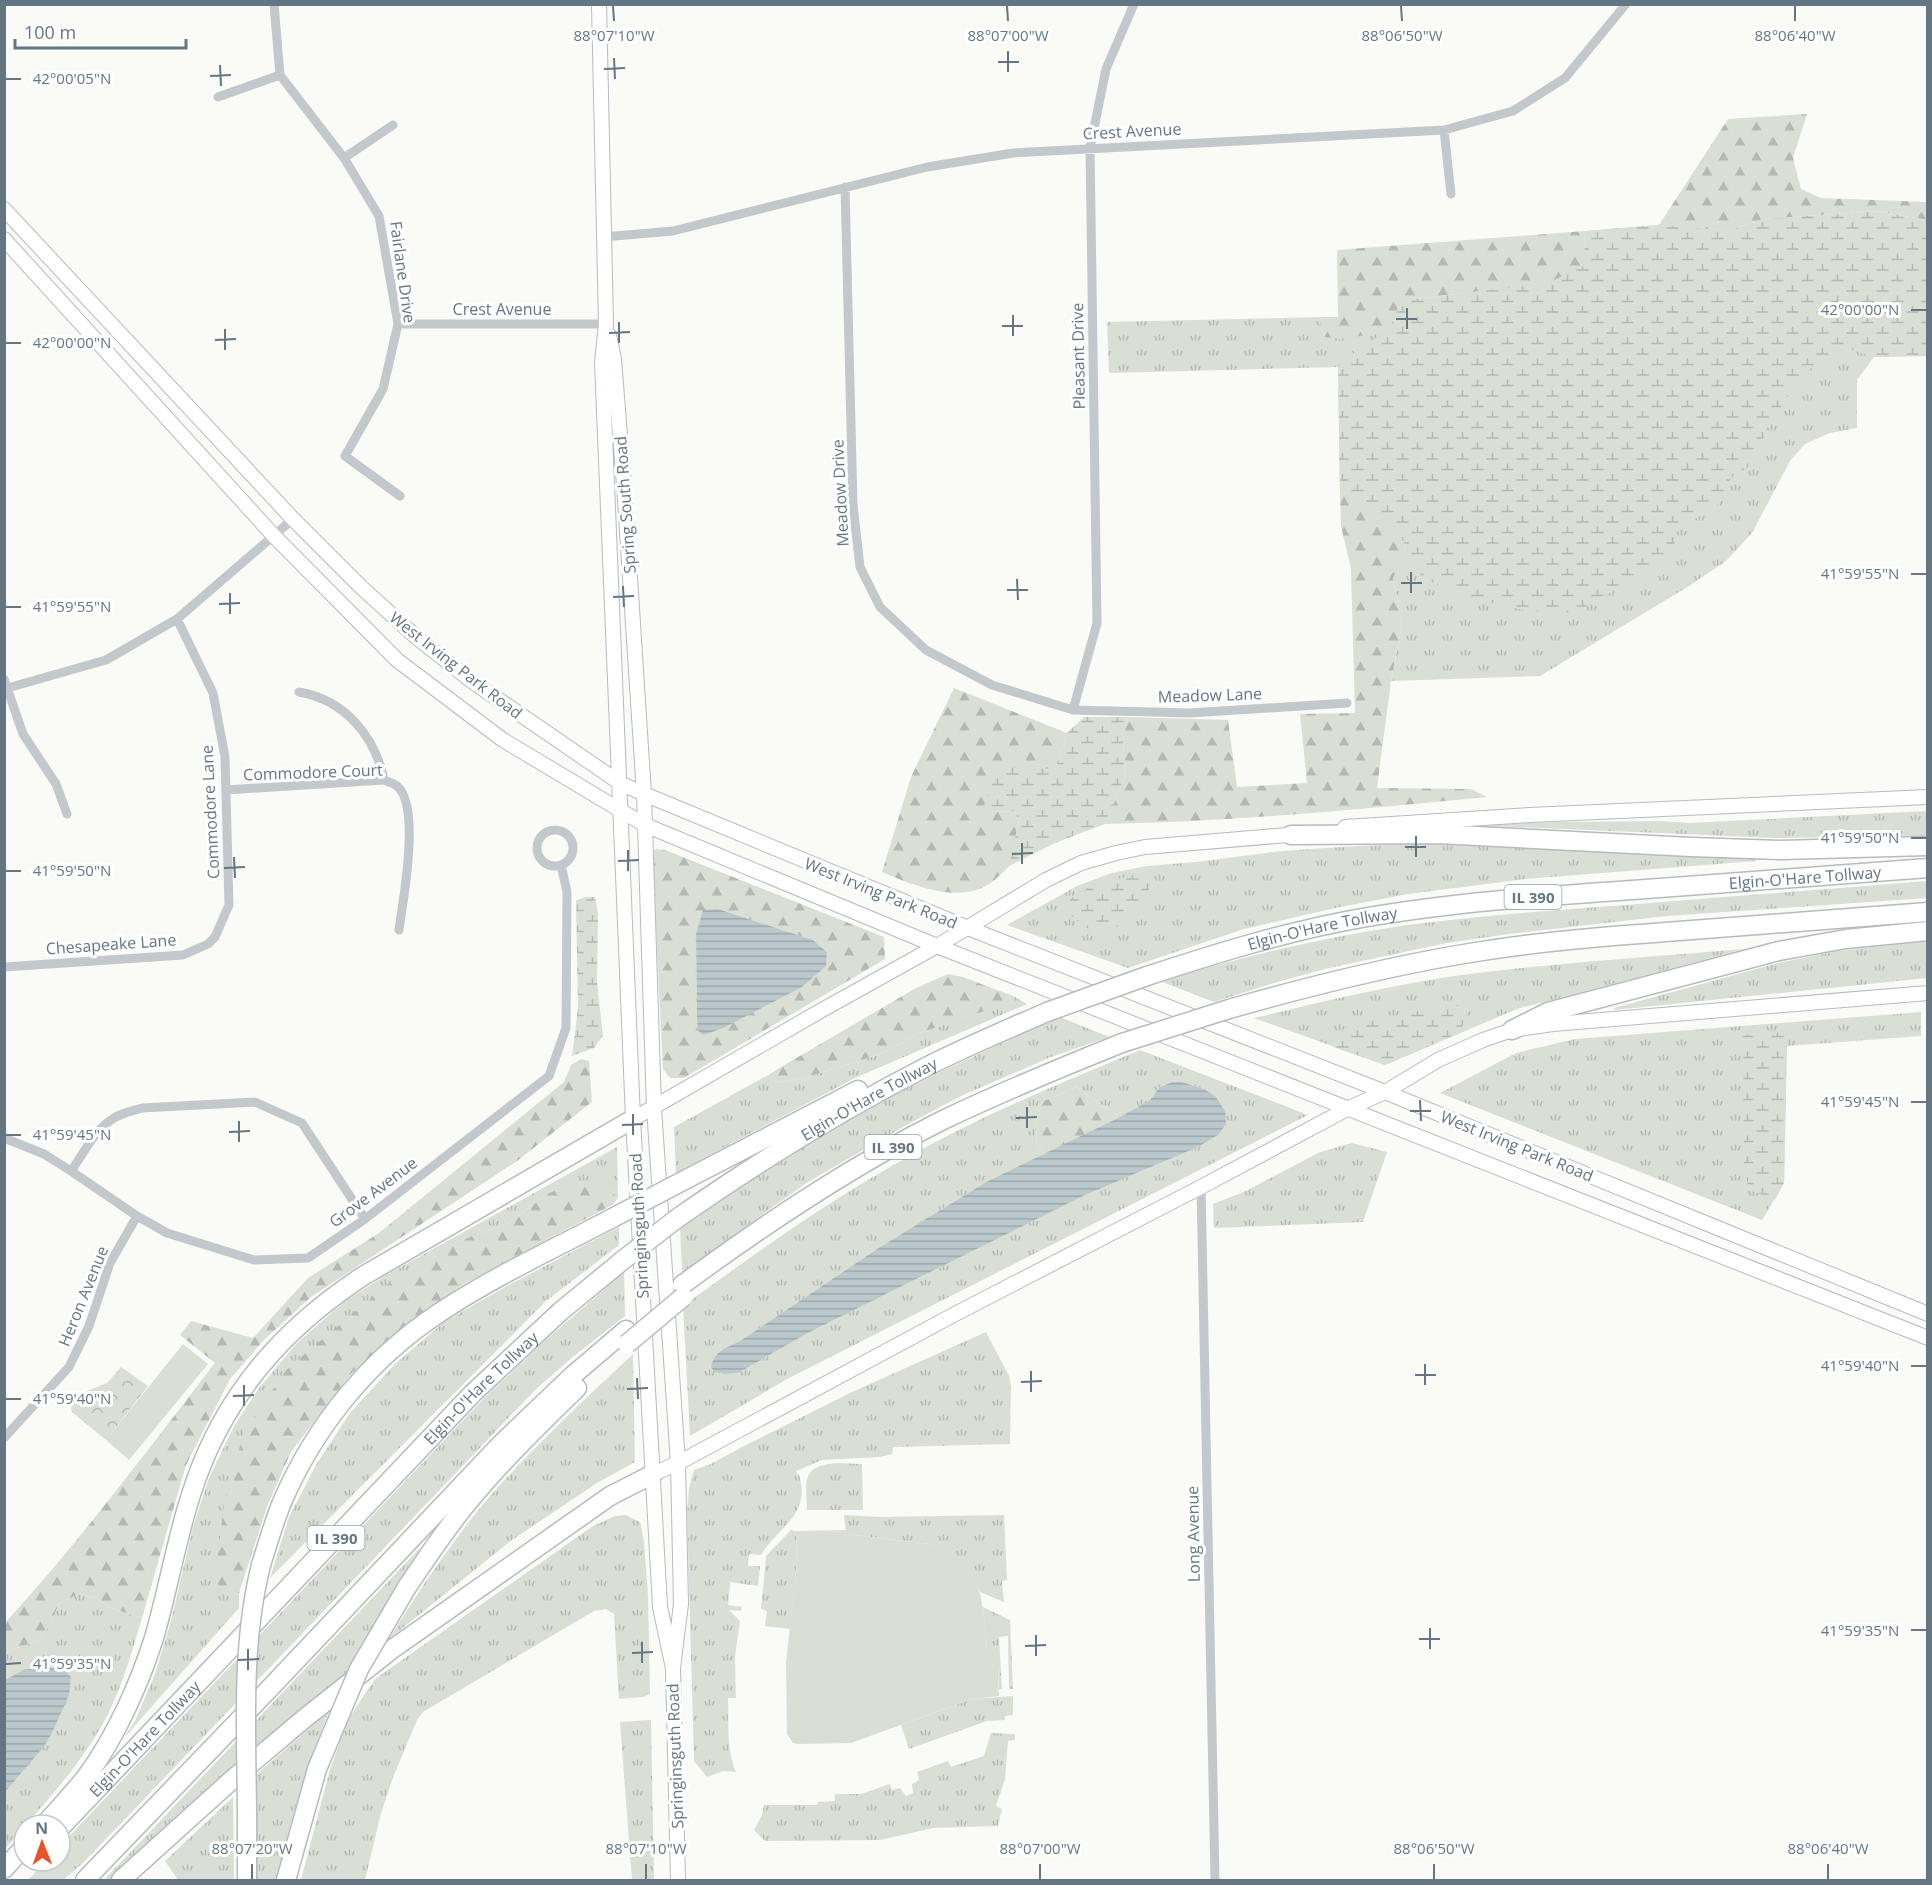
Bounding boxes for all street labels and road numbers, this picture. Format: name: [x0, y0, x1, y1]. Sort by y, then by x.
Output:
street label: Crest Avenue: [1082, 117, 1182, 145]
street label: Fairlane Drive: [385, 220, 421, 324]
street label: Crest Avenue: [453, 298, 551, 320]
street label: Pleasant Drive: [1066, 302, 1090, 410]
street label: Spring South Road: [609, 435, 641, 575]
street label: Meadow Drive: [826, 439, 854, 547]
street label: West Irving Park Road: [385, 606, 527, 724]
street label: Meadow Lane: [1158, 682, 1263, 708]
street label: Commodore Lane: [196, 744, 224, 880]
street label: Commodore Court: [243, 759, 384, 785]
street label: West Irving Park Road: [801, 852, 961, 934]
street label: Elgin-O'Hare Tollway: [1728, 861, 1883, 894]
road number: IL 390: [1504, 885, 1562, 909]
street label: Elgin-O'Hare Tollway: [1245, 901, 1400, 955]
street label: Chesapeake Lane: [45, 928, 177, 960]
street label: Elgin-O'Hare Tollway: [797, 1052, 942, 1146]
street label: West Irving Park Road: [1437, 1105, 1597, 1187]
road number: IL 390: [864, 1135, 922, 1159]
street label: Grove Avenue: [325, 1152, 421, 1232]
street label: Springinsguth Road: [624, 1153, 654, 1299]
street label: Heron Avenue: [53, 1242, 113, 1350]
street label: Elgin-O'Hare Tollway: [419, 1326, 544, 1449]
street label: Long Avenue: [1181, 1486, 1205, 1582]
road number: IL 390: [308, 1526, 364, 1550]
street label: Elgin-O'Hare Tollway: [84, 1675, 206, 1802]
street label: Springinsguth Road: [661, 1683, 689, 1829]

